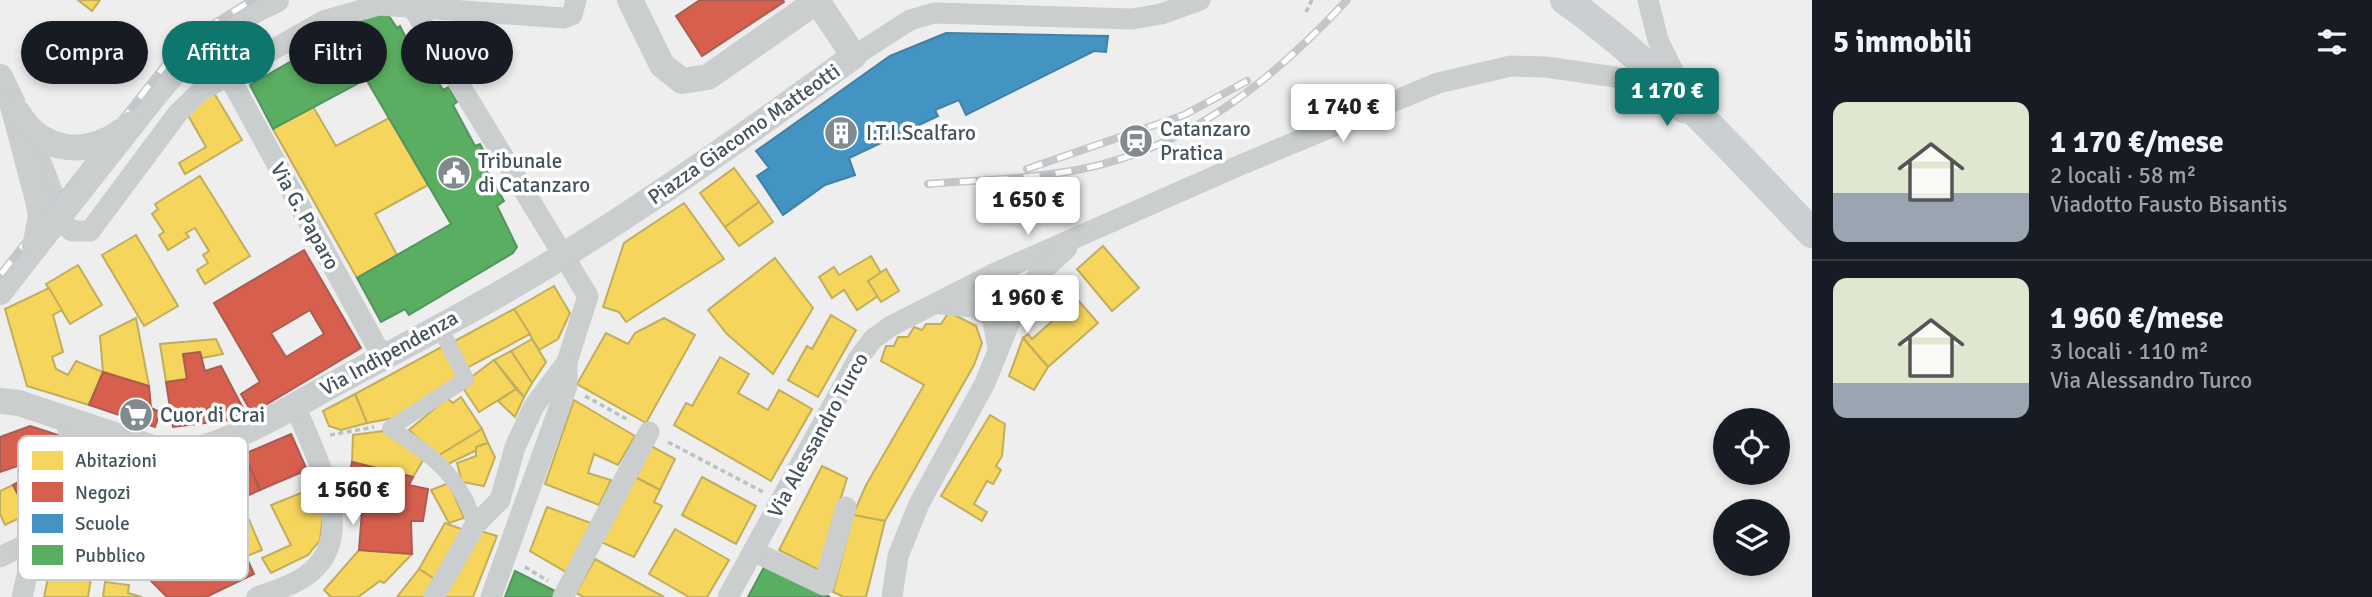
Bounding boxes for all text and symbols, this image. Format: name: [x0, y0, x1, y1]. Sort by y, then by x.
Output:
chip: Compra: [21, 21, 148, 84]
chip: Affitta: [162, 21, 275, 84]
chip: Filtri: [289, 21, 387, 84]
chip: Nuovo: [401, 21, 513, 84]
icon: filters: [2313, 23, 2351, 61]
text: 5 immobili: [1833, 24, 1972, 61]
street label: Piazza Giacomo Matteotti: [643, 58, 845, 210]
pin: 1 170 €: [1602, 68, 1732, 128]
text: 1 170 €: [1631, 76, 1703, 105]
pin: 1 740 €: [1278, 85, 1408, 144]
text: 1 740 €: [1307, 92, 1379, 121]
building icon: I.T.I.Scalfaro: [822, 114, 860, 152]
place label: Catanzaro Pratica: [1160, 116, 1251, 166]
place label: I.T.I.Scalfaro: [866, 120, 976, 146]
station icon: Catanzaro Pratica: [1117, 122, 1155, 160]
text: 1 170 €/mese: [2050, 124, 2224, 161]
icon: home: [1889, 130, 1973, 214]
place label: Tribunale di Catanzaro: [478, 148, 590, 198]
public building icon: Tribunale di Catanzaro: [435, 154, 473, 192]
street label: Via G. Paparo: [265, 158, 345, 274]
text: 2 locali · 58 m²: [2050, 161, 2196, 190]
pin: 1 650 €: [963, 177, 1093, 237]
text: 1 650 €: [992, 185, 1064, 214]
text: Viadotto Fausto Bisantis: [2050, 190, 2287, 219]
pin: 1 960 €: [962, 276, 1092, 335]
text: 1 960 €: [991, 283, 1063, 312]
text: 1 960 €/mese: [2050, 300, 2224, 337]
street label: Via Indipendenza: [316, 304, 462, 402]
icon: home: [1889, 306, 1973, 390]
text: 3 locali · 110 m²: [2050, 337, 2209, 366]
street label: Via Alessandro Turco: [762, 348, 874, 522]
text: Via Alessandro Turco: [2050, 366, 2252, 395]
supermarket icon: Cuor di Crai: [117, 396, 155, 434]
place label: Cuor di Crai: [160, 402, 265, 428]
map controls: [1713, 408, 1790, 576]
button: locate: [1713, 408, 1790, 485]
legend: [18, 436, 248, 580]
text: Abitazioni: [75, 449, 157, 473]
pin: 1 560 €: [288, 468, 418, 527]
text: 1 560 €: [317, 475, 389, 504]
text: Negozi: [75, 481, 131, 505]
button: layers: [1713, 499, 1790, 576]
text: Scuole: [75, 512, 130, 536]
text: Pubblico: [75, 544, 145, 568]

